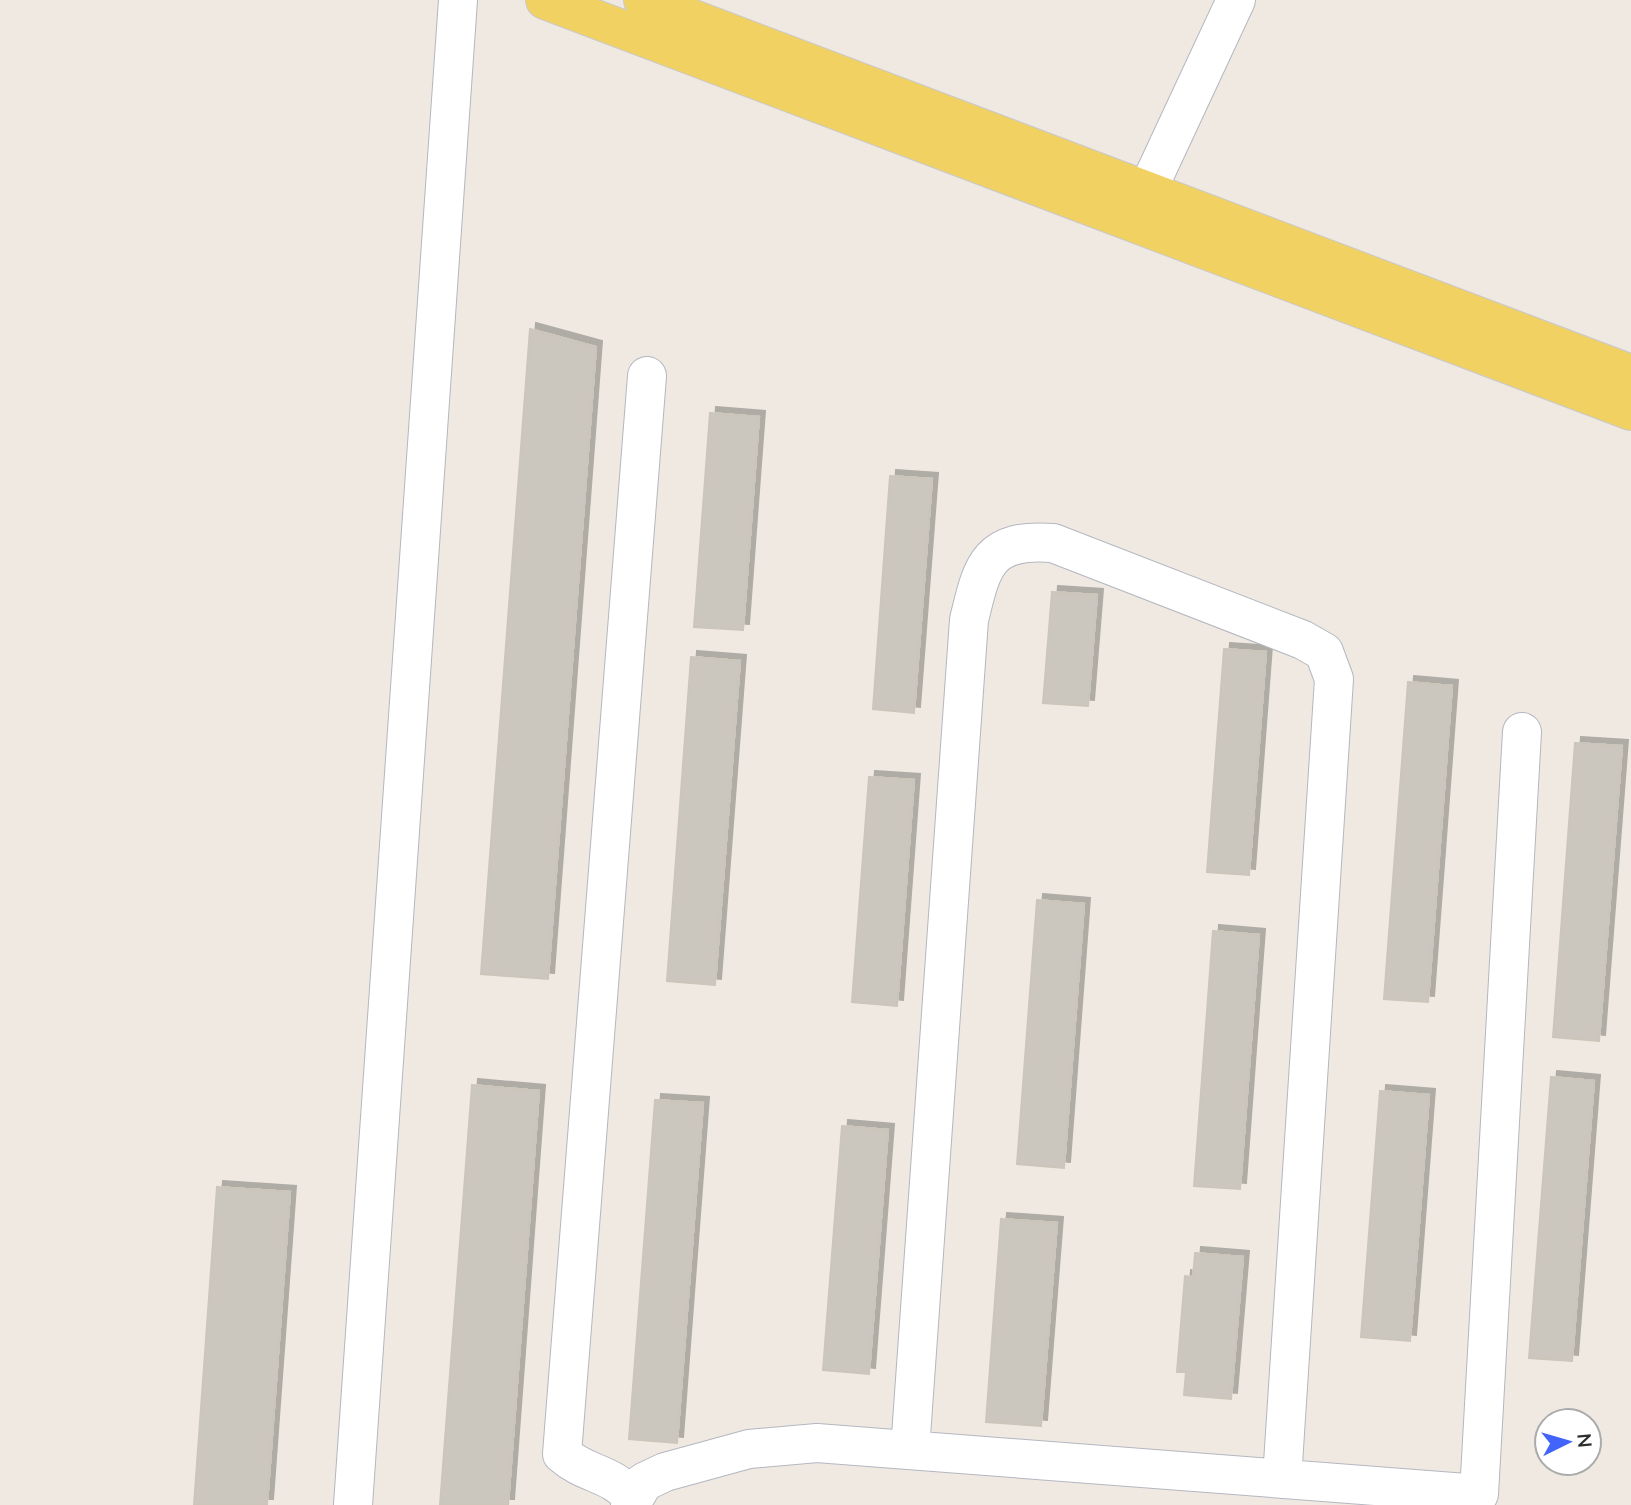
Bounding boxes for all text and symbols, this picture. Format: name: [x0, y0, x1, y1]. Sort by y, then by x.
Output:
north arrow: [1533, 1407, 1603, 1477]
text: N: [1570, 1432, 1598, 1449]

